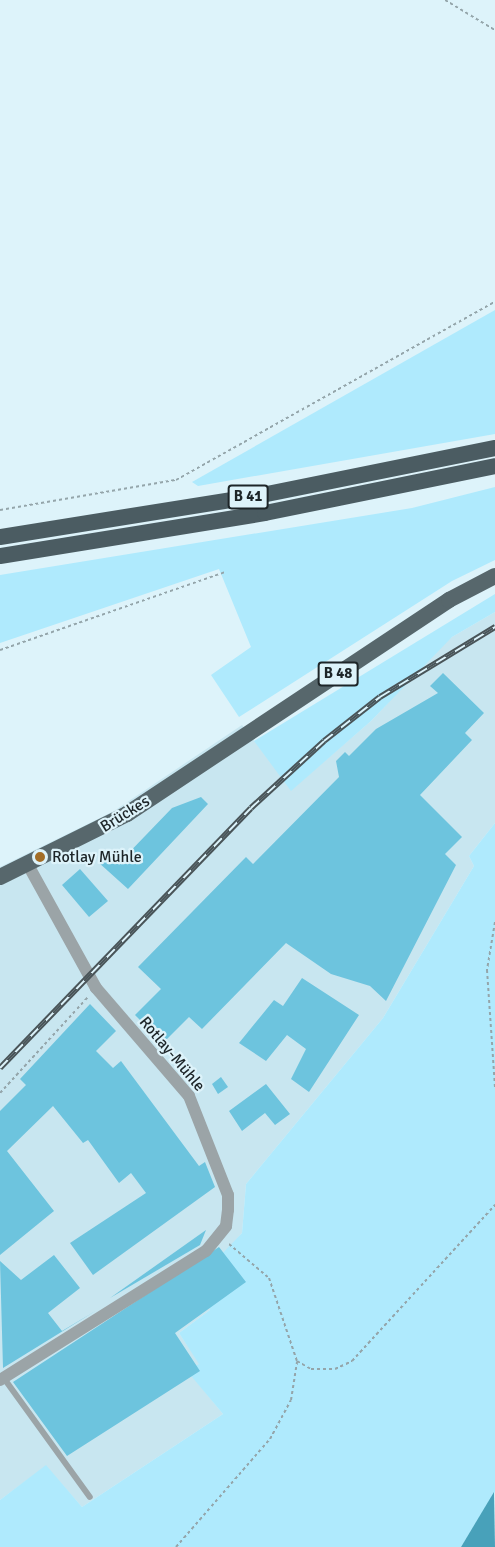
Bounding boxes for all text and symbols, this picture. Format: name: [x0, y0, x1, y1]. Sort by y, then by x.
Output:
road number: B 41: [227, 485, 269, 509]
road number: B 48: [317, 662, 359, 686]
street label: Brückes: [97, 791, 153, 837]
place label: Rotlay Mühle: [52, 847, 142, 867]
marker: Rotlay Mühle: [33, 850, 47, 864]
street label: Rotlay-Mühle: [135, 1013, 209, 1095]

